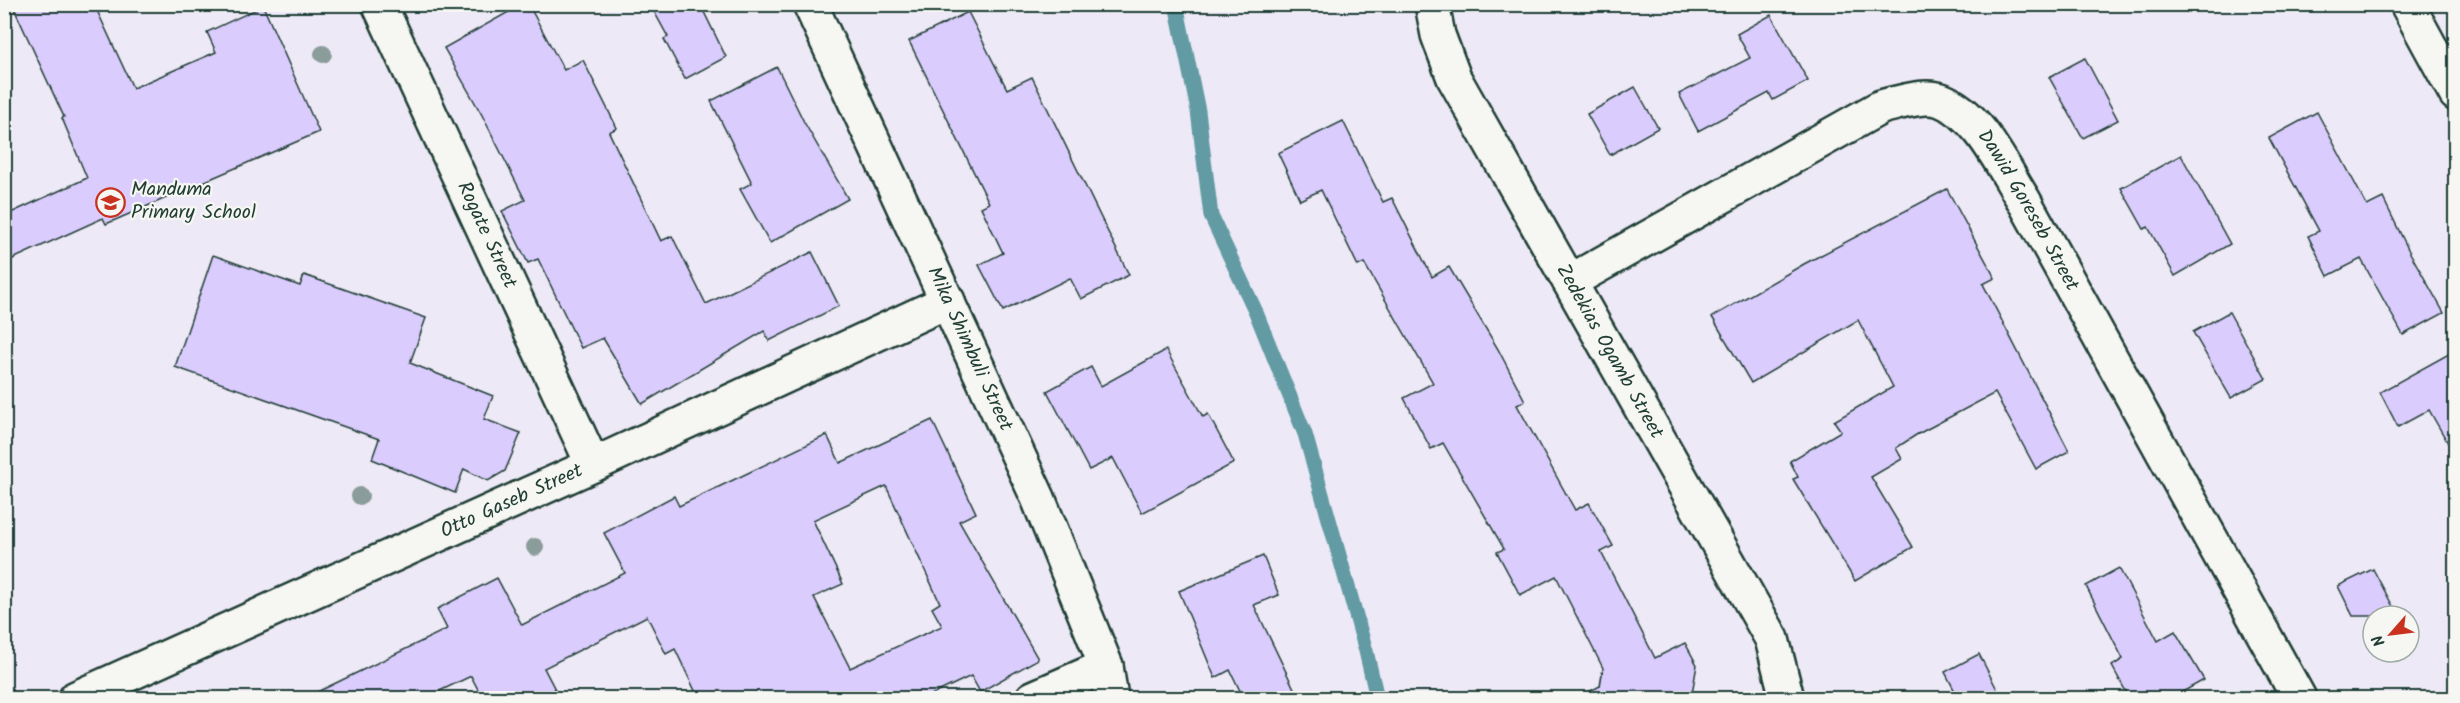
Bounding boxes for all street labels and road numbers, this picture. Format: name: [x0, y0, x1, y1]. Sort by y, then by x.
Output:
street label: Dawid Goreseb Street: [1968, 123, 2087, 298]
street label: Rogate Street: [448, 176, 525, 294]
street label: Zedekias Ogamb Street: [1547, 258, 1672, 445]
street label: Mika Shimbuli Street: [917, 262, 1021, 437]
street label: Otto Gaseb Street: [435, 455, 588, 548]

